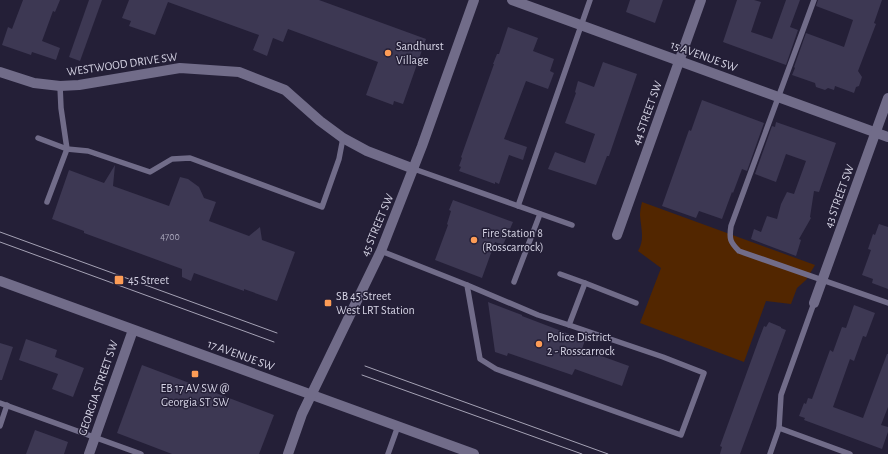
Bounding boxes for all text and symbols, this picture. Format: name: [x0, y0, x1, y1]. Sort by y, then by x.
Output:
street label: 15 AVENUE SW: [669, 38, 739, 74]
place label: Sandhurst Village: [396, 40, 444, 66]
marker: Sandhurst Village: [383, 48, 393, 58]
street label: WESTWOOD DRIVE SW: [66, 50, 178, 78]
street label: 44 STREET SW: [630, 79, 664, 147]
street label: 43 STREET SW: [822, 162, 856, 229]
street label: 45 STREET SW: [358, 192, 396, 258]
place label: Fire Station 8 (Rosscarrock): [482, 227, 544, 253]
house number: 4700: [160, 232, 180, 242]
marker: Fire Station 8 (Rosscarrock): [469, 235, 479, 245]
marker: 45 Street: [113, 274, 125, 286]
place label: 45 Street: [128, 274, 169, 286]
place label: SB 45 Street West LRT Station: [336, 290, 415, 316]
marker: SB 45 Street West LRT Station: [323, 298, 333, 308]
place label: Police District 2 - Rosscarrock: [547, 331, 615, 357]
street label: 17 AVENUE SW: [206, 337, 276, 373]
street label: GEORGIA STREET SW: [76, 338, 120, 437]
marker: Police District 2 - Rosscarrock: [534, 339, 544, 349]
marker: EB 17 AV SW @ Georgia ST SW: [190, 369, 200, 379]
place label: EB 17 AV SW @ Georgia ST SW: [160, 382, 230, 408]

